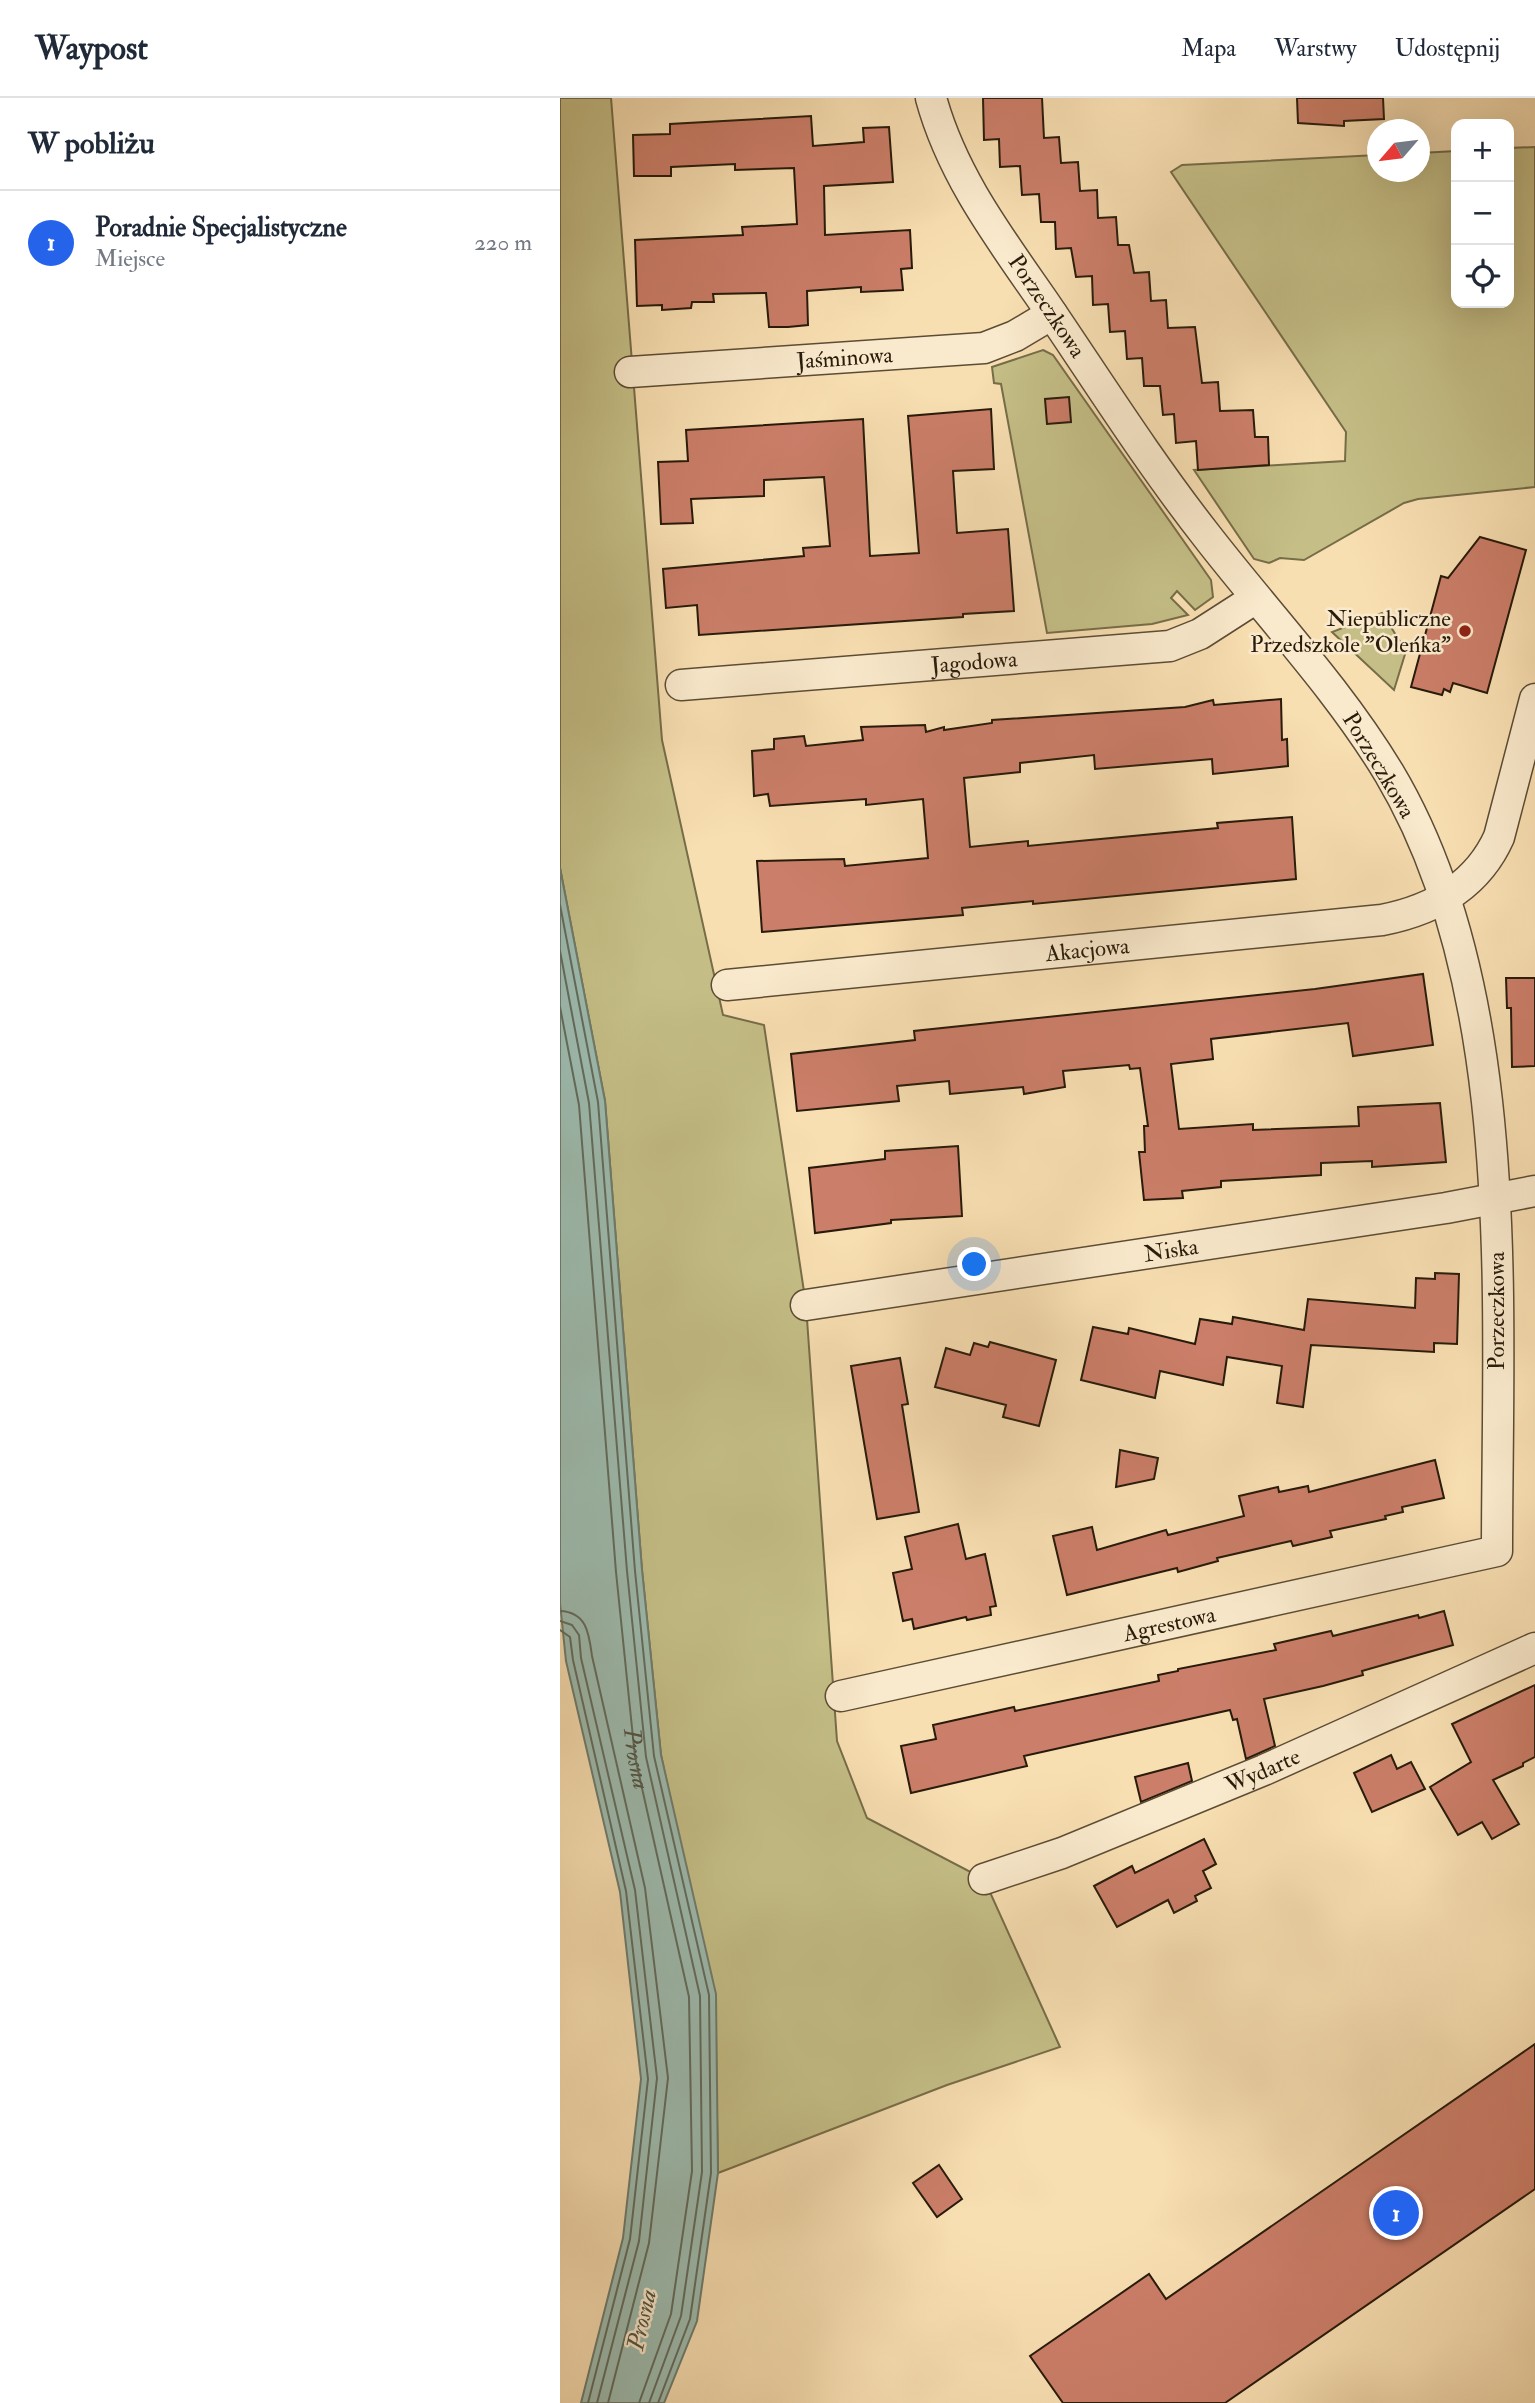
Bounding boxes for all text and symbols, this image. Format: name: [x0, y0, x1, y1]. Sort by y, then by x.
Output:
text: Waypost: [35, 28, 148, 69]
text: Mapa: [1181, 33, 1236, 64]
text: Warstwy: [1274, 33, 1357, 64]
text: Udostępnij: [1395, 33, 1500, 64]
north arrow: [1367, 119, 1430, 182]
map controls: [1451, 119, 1514, 308]
button: +: [1451, 119, 1514, 182]
text: W pobliżu: [28, 125, 155, 162]
button: −: [1451, 182, 1514, 245]
text: Poradnie Specjalistyczne: [95, 212, 347, 244]
text: 1: [47, 228, 55, 257]
text: 220 m: [474, 228, 532, 257]
text: Miejsce: [95, 244, 165, 273]
button: locate: [1451, 245, 1514, 308]
street label: Porzeczkowa: [1002, 249, 1093, 364]
street label: Jaśminowa: [794, 340, 894, 375]
place label: Niepubliczne Przedszkole "Oleńka": [1250, 604, 1451, 659]
marker: Niepubliczne Przedszkole "Oleńka": [1457, 623, 1473, 639]
street label: Jagodowa: [929, 644, 1019, 680]
street label: Porzeczkowa: [1336, 707, 1422, 824]
street label: Akacjowa: [1043, 931, 1131, 968]
street label: Niska: [1142, 1231, 1201, 1268]
your location: [957, 1247, 991, 1281]
street label: Porzeczkowa: [1482, 1251, 1511, 1370]
street label: Agrestowa: [1119, 1599, 1219, 1648]
water label: Prosna: [617, 1726, 657, 1792]
street label: Wydarte: [1220, 1741, 1305, 1799]
pin: 1: [1373, 2187, 1419, 2239]
water label: Prosna: [620, 2287, 664, 2354]

